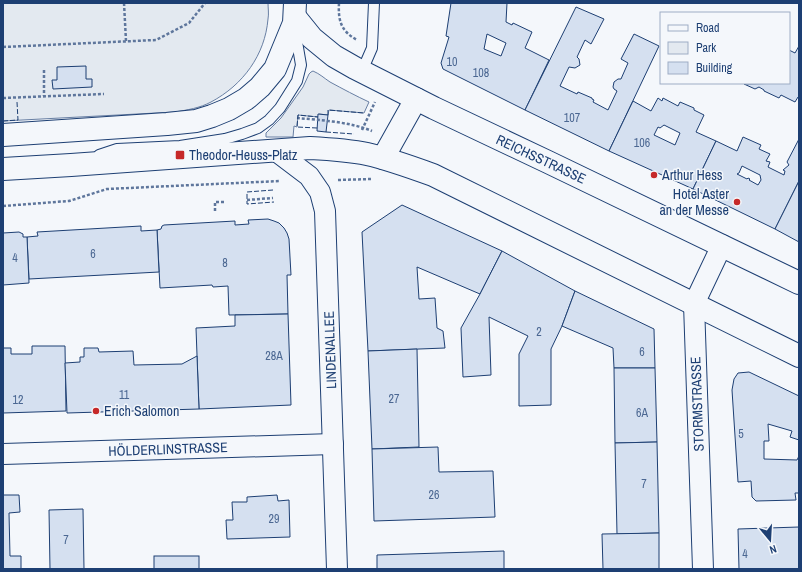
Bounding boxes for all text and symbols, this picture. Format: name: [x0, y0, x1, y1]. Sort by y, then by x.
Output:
legend: [660, 12, 790, 84]
text: Road: [696, 20, 720, 36]
text: Park: [696, 40, 716, 56]
house number: 10: [447, 54, 457, 70]
text: Building: [696, 60, 733, 76]
house number: 108: [473, 65, 489, 81]
house number: 107: [564, 110, 581, 126]
street label: REICHSSTRASSE: [493, 130, 589, 188]
house number: 106: [634, 135, 650, 151]
place label: Theodor-Heuss-Platz: [189, 146, 298, 164]
marker: Theodor-Heuss-Platz: [174, 149, 186, 161]
place label: Arthur Hess: [661, 166, 723, 184]
marker: Arthur Hess: [649, 170, 659, 180]
place label: Hotel Aster an der Messe: [659, 185, 729, 219]
marker: Hotel Aster an der Messe: [732, 197, 742, 207]
house number: 6: [90, 246, 96, 262]
house number: 4: [12, 250, 18, 266]
house number: 8: [222, 255, 228, 271]
street label: LINDENALLEE: [320, 311, 340, 389]
house number: 2: [536, 324, 542, 340]
house number: 6: [639, 344, 645, 360]
house number: 28A: [265, 348, 283, 364]
street label: STORMSTRASSE: [686, 356, 708, 452]
house number: 11: [119, 387, 130, 403]
house number: 27: [389, 391, 400, 407]
house number: 12: [13, 392, 23, 408]
place label: Erich Salomon: [104, 402, 179, 420]
house number: 6A: [636, 405, 648, 421]
marker: Erich Salomon: [91, 406, 101, 416]
house number: 5: [738, 426, 744, 442]
street label: HÖLDERLINSTRASSE: [108, 438, 228, 460]
house number: 7: [641, 476, 647, 492]
house number: 26: [429, 487, 439, 503]
house number: 29: [269, 511, 279, 527]
north arrow: [750, 520, 790, 560]
house number: 7: [63, 532, 69, 548]
text: N: [768, 542, 778, 557]
house number: 4: [742, 546, 748, 562]

